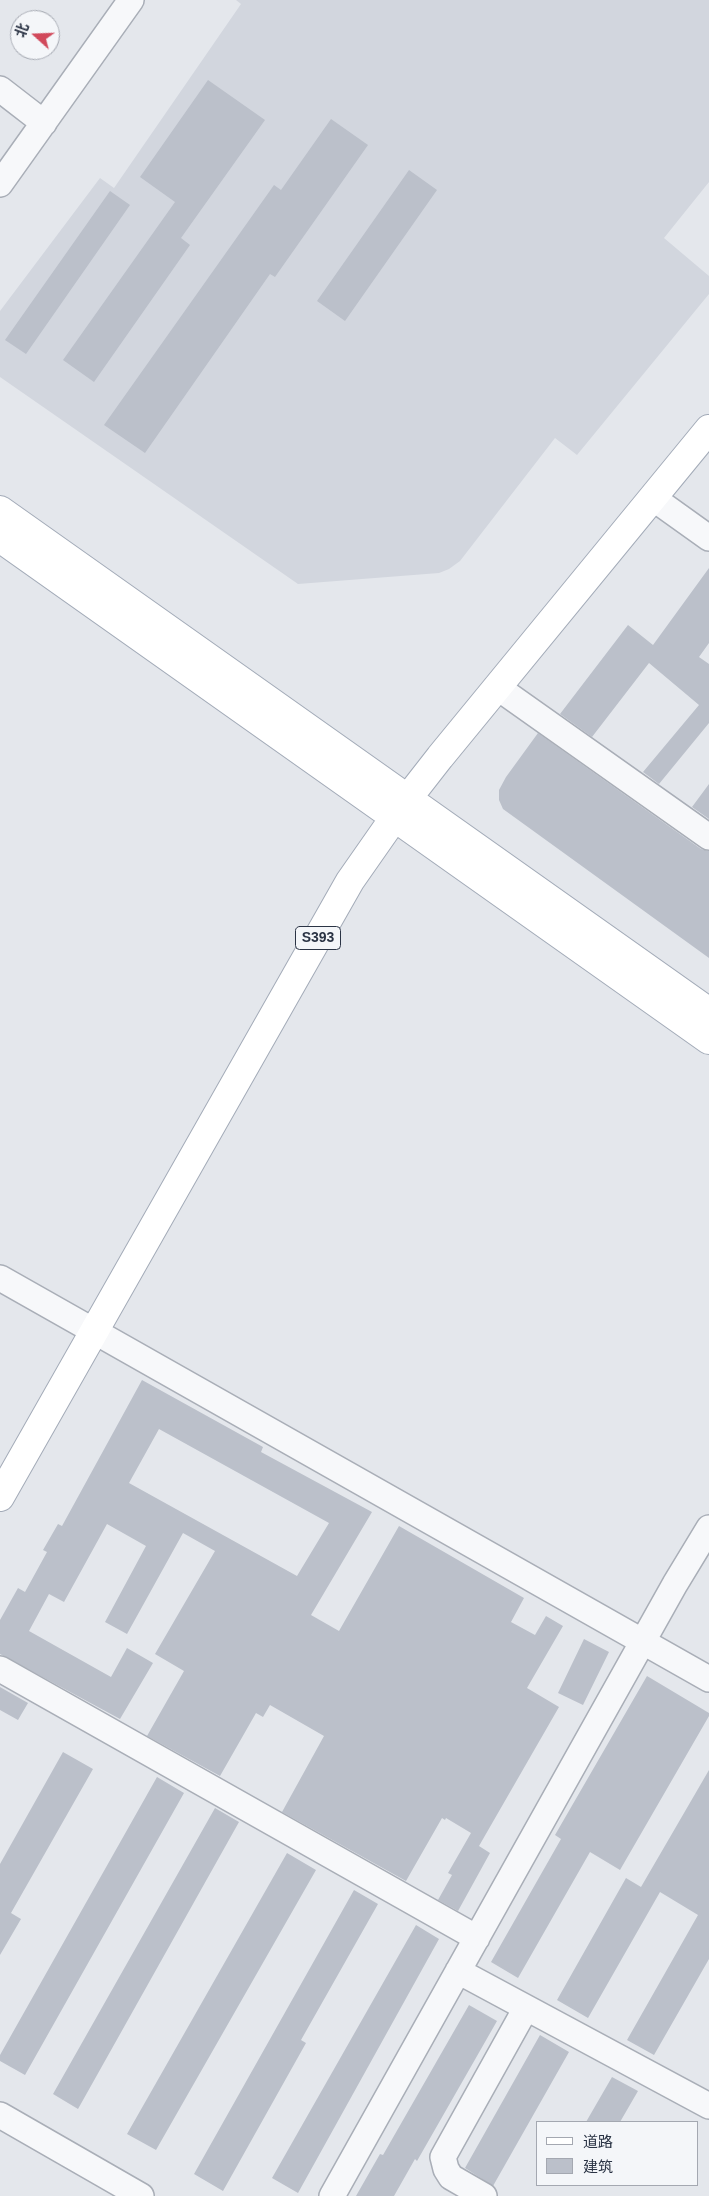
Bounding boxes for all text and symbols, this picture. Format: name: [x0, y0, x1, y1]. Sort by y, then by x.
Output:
north arrow: [10, 10, 60, 60]
text: 北: [12, 21, 32, 40]
road number: S393: [296, 926, 340, 950]
legend: [536, 2121, 699, 2186]
text: 道路: [583, 2133, 613, 2150]
text: 建筑: [583, 2158, 613, 2175]

